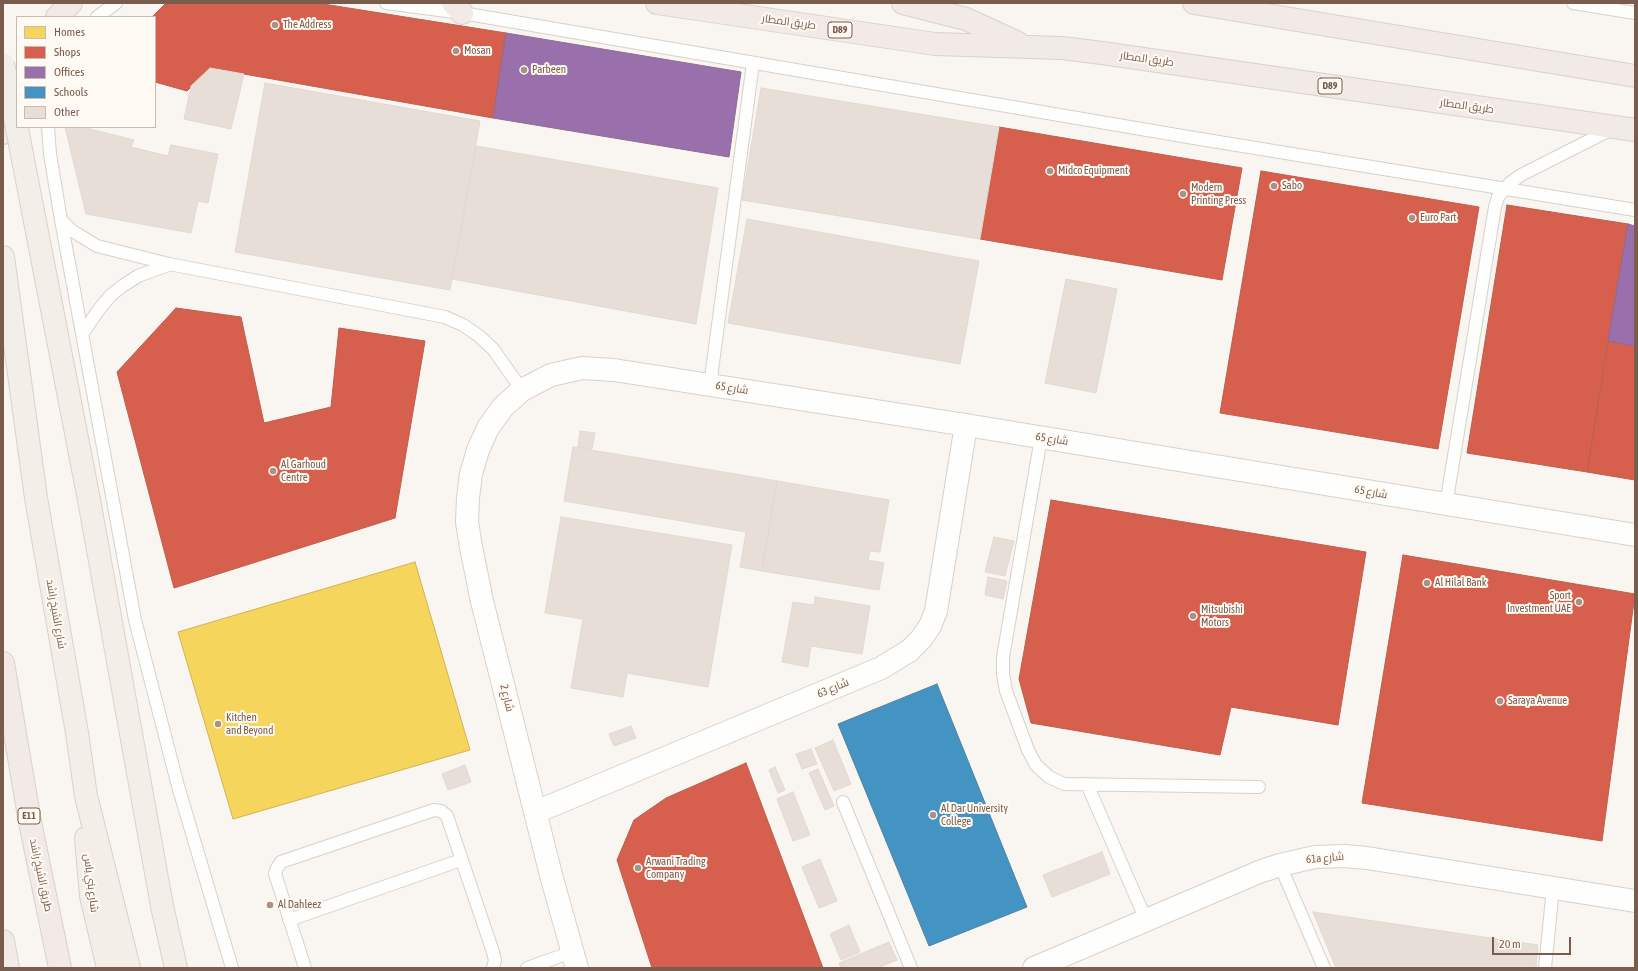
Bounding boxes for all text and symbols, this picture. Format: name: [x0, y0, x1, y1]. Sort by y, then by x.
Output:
street label: طريق المطار: [761, 12, 817, 32]
legend: [16, 16, 156, 128]
place label: The Address: [283, 18, 331, 32]
marker: The Address: [270, 20, 280, 30]
road number: D89: [828, 22, 852, 38]
text: Homes: [54, 25, 85, 39]
place label: Mosan: [464, 44, 491, 58]
text: Shops: [54, 45, 80, 59]
marker: Mosan: [451, 46, 461, 56]
street label: طريق المطار: [1119, 49, 1175, 69]
place label: Parbeen: [532, 63, 566, 77]
text: Offices: [54, 65, 84, 79]
marker: Parbeen: [519, 65, 529, 75]
road number: D89: [1318, 78, 1342, 94]
text: Schools: [54, 85, 88, 99]
street label: طريق المطار: [1439, 96, 1495, 116]
text: Other: [54, 105, 79, 119]
place label: Midco Equipment: [1058, 164, 1128, 178]
marker: Midco Equipment: [1045, 166, 1055, 176]
place label: Sabo: [1282, 179, 1302, 193]
place label: Modern Printing Press: [1191, 181, 1246, 207]
marker: Sabo: [1269, 181, 1279, 191]
marker: Modern Printing Press: [1178, 189, 1188, 199]
place label: Euro Part: [1420, 211, 1457, 225]
marker: Euro Part: [1407, 213, 1417, 223]
street label: شارع 65: [715, 379, 749, 397]
street label: شارع 65: [1035, 430, 1069, 448]
place label: Al Garhoud Centre: [281, 458, 326, 484]
marker: Al Garhoud Centre: [268, 466, 278, 476]
street label: شارع 65: [1354, 483, 1388, 501]
place label: Al Hilal Bank: [1435, 576, 1487, 590]
street label: شارع الشيخ راشد: [43, 578, 69, 650]
marker: Al Hilal Bank: [1422, 578, 1432, 588]
place label: Sport Investment UAE: [1507, 589, 1571, 615]
marker: Sport Investment UAE: [1574, 597, 1584, 607]
place label: Mitsubishi Motors: [1201, 603, 1243, 629]
marker: Mitsubishi Motors: [1188, 611, 1198, 621]
street label: شارع 63: [815, 675, 851, 701]
street label: شارع 2: [497, 683, 517, 713]
place label: Saraya Avenue: [1508, 694, 1567, 708]
marker: Saraya Avenue: [1495, 696, 1505, 706]
place label: Kitchen and Beyond: [226, 711, 273, 737]
marker: Kitchen and Beyond: [213, 719, 223, 729]
place label: Al Dar University College: [941, 802, 1008, 828]
road number: E11: [18, 808, 40, 824]
marker: Al Dar University College: [928, 810, 938, 820]
street label: طريق الشيخ راشد: [27, 837, 55, 913]
street label: 61a شارع: [1305, 850, 1345, 866]
street label: شارع بني ياس: [81, 853, 101, 913]
place label: Arwani Trading Company: [646, 855, 706, 881]
marker: Arwani Trading Company: [633, 863, 643, 873]
place label: Al Dahleez: [278, 898, 321, 912]
marker: Al Dahleez: [265, 900, 275, 910]
scale bar: [1494, 929, 1573, 955]
text: 20 m: [1499, 937, 1521, 951]

